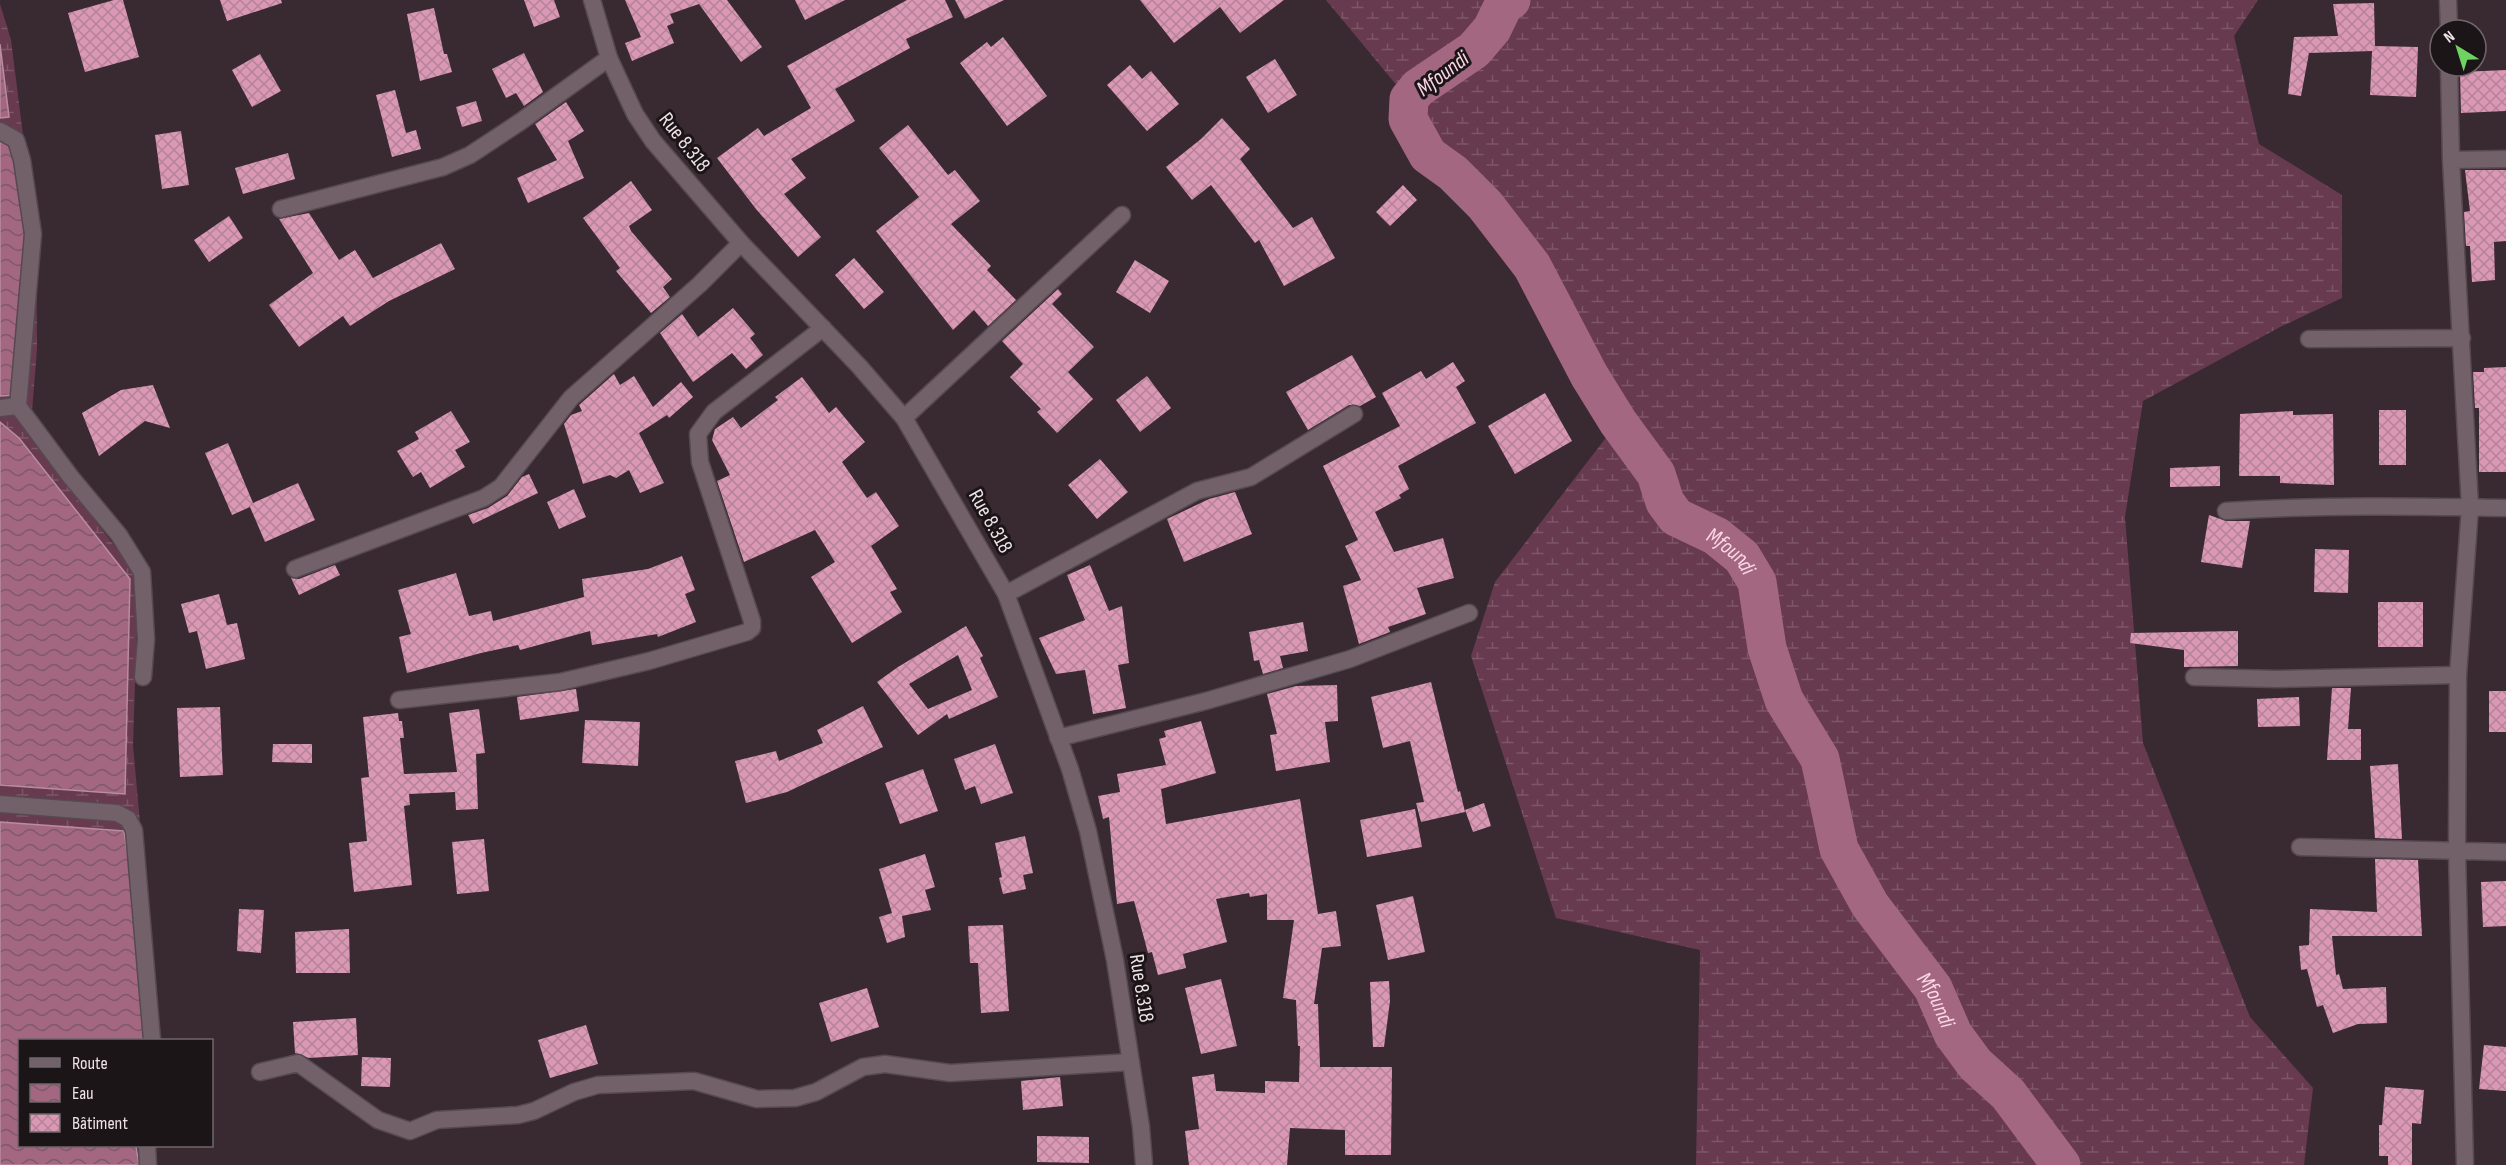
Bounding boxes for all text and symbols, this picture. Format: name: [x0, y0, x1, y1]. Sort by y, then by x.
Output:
north arrow: [2428, 18, 2488, 78]
text: N: [2440, 27, 2459, 47]
water label: Mfoundi: [1411, 45, 1475, 103]
street label: Rue 8.318: [654, 108, 716, 177]
street label: Rue 8.318: [963, 485, 1018, 557]
water label: Mfoundi: [1702, 522, 1762, 581]
street label: Rue 8.318: [1124, 952, 1159, 1024]
water label: Mfoundi: [1911, 967, 1961, 1033]
legend: [18, 1039, 213, 1147]
text: Route: [72, 1053, 108, 1074]
text: Eau: [72, 1083, 94, 1104]
text: Bâtiment: [72, 1113, 128, 1134]

